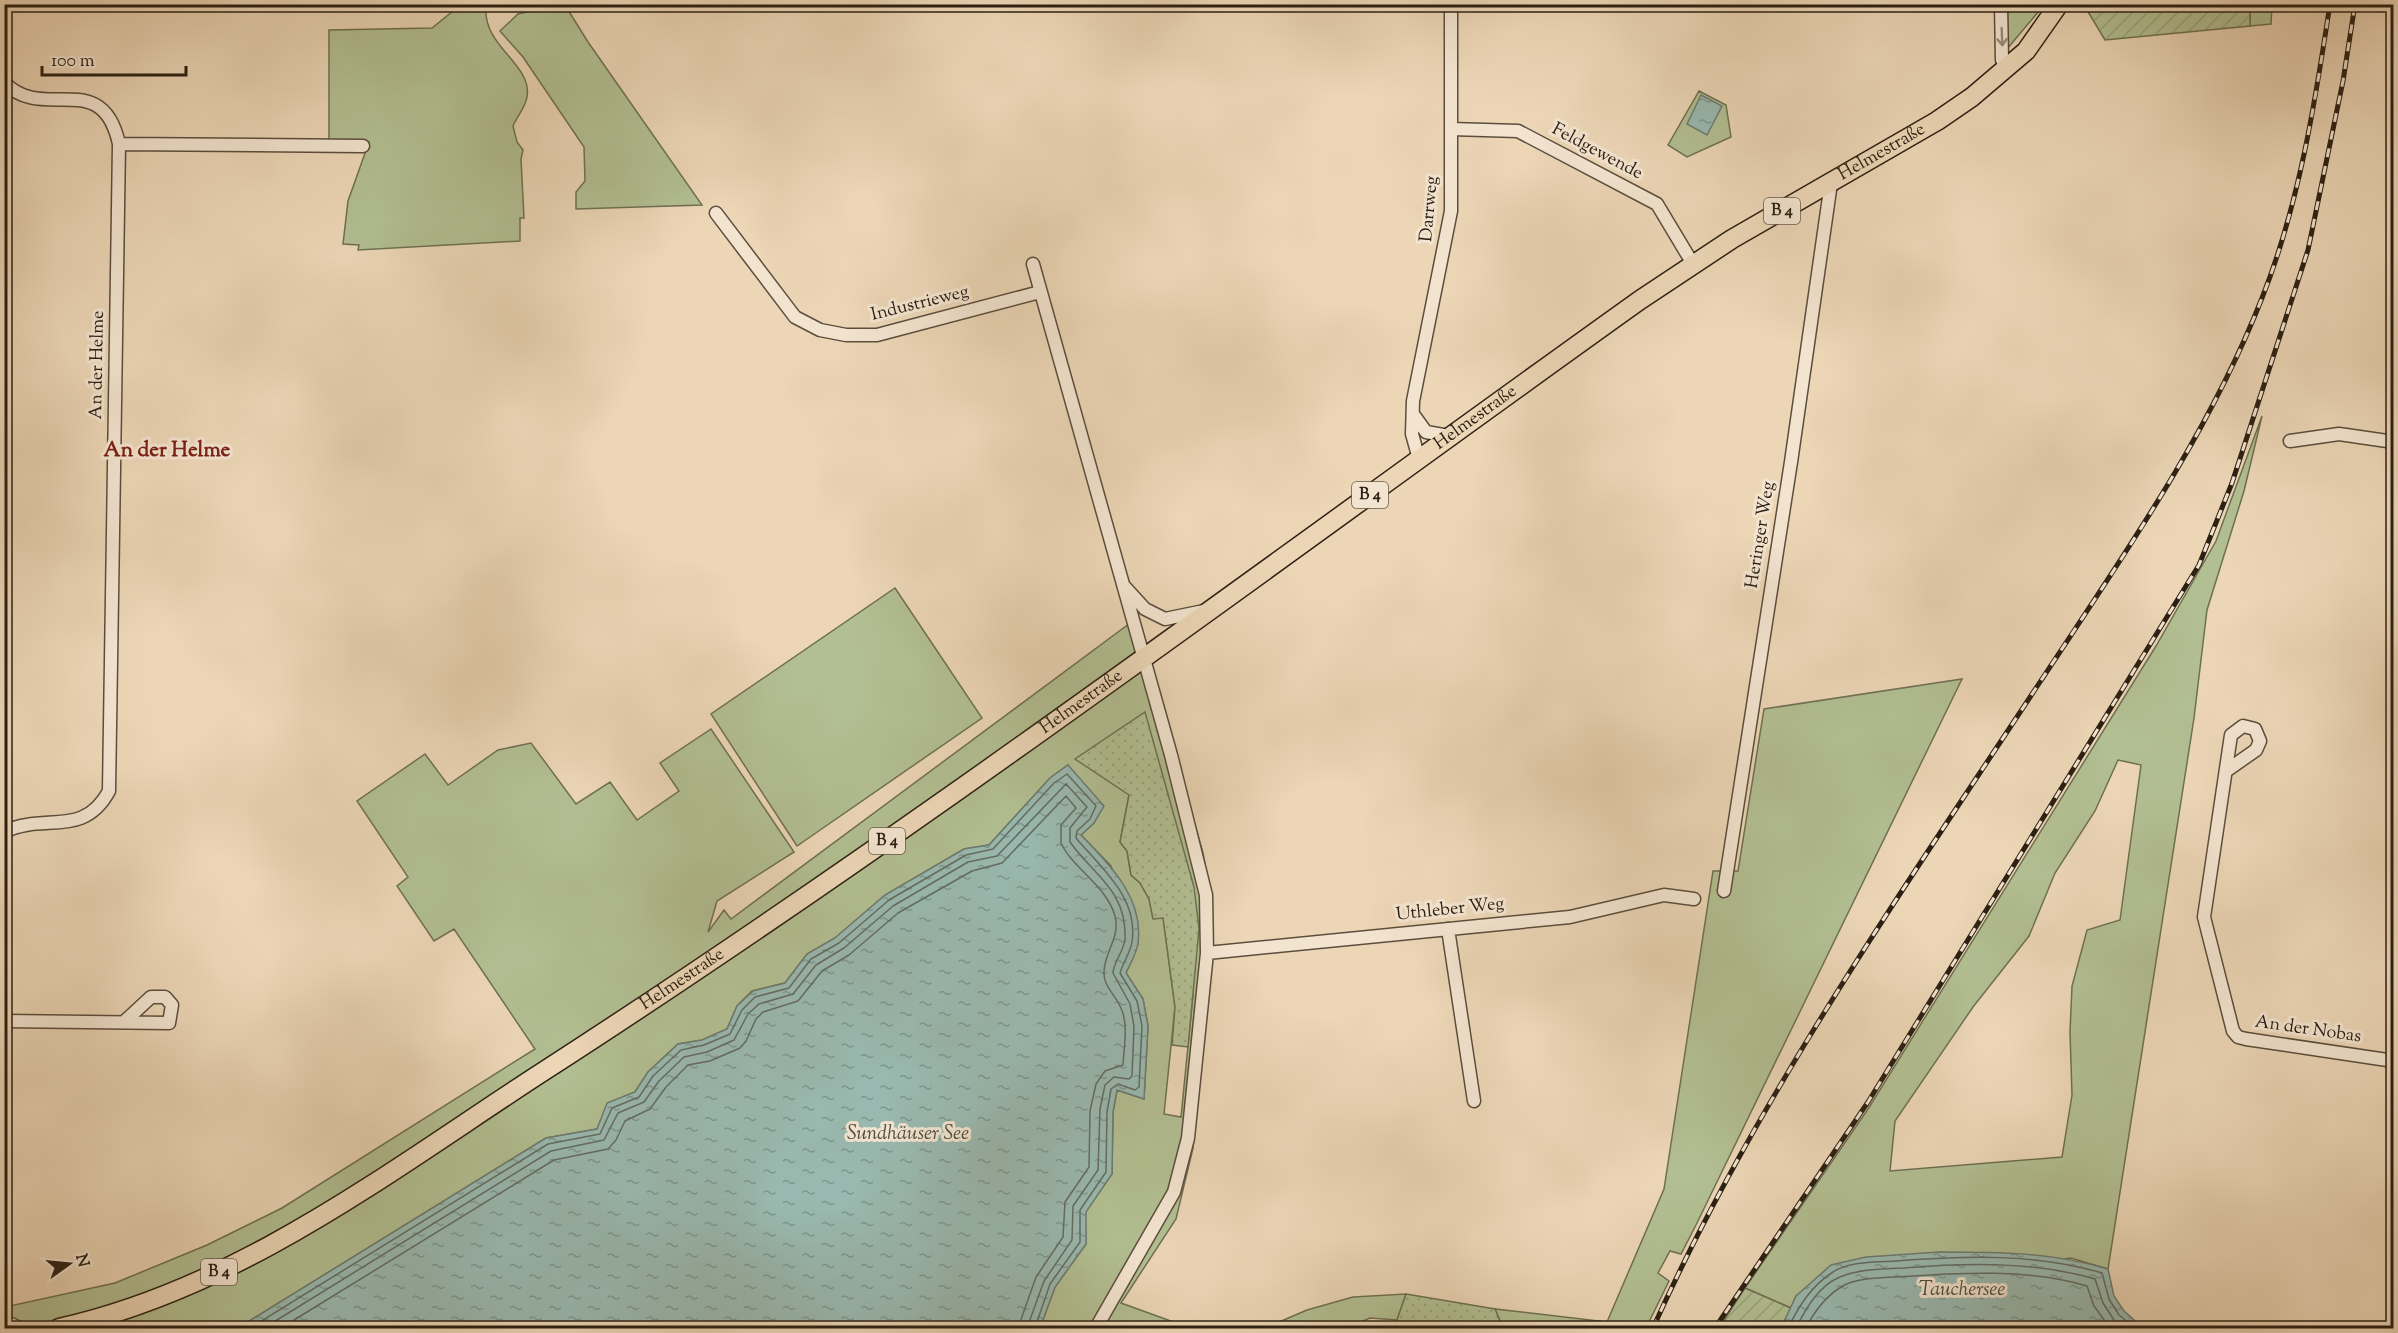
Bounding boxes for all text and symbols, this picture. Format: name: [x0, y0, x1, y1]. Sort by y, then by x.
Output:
one-way arrow: [1996, 27, 2008, 47]
scale bar: [42, 39, 186, 77]
text: 100 m: [51, 49, 95, 75]
street label: Feldgewende: [1547, 117, 1647, 187]
street label: Helmestraße: [1834, 117, 1931, 188]
street label: Darrweg: [1414, 175, 1446, 243]
road number: B 4: [1764, 198, 1800, 224]
street label: Industrieweg: [868, 279, 972, 329]
street label: An der Helme: [84, 310, 112, 420]
street label: Helmestraße: [1429, 379, 1523, 457]
district label: An der Helme: [104, 436, 231, 466]
street label: Heringer Weg: [1740, 479, 1782, 590]
road number: B 4: [1352, 482, 1388, 508]
street label: Helmestraße: [1035, 664, 1129, 741]
road number: B 4: [869, 828, 905, 854]
street label: Uthleber Weg: [1395, 891, 1506, 929]
street label: Helmestraße: [635, 942, 730, 1018]
street label: An der Nobas: [2253, 1010, 2363, 1050]
water label: Sundhäuser See: [847, 1120, 969, 1149]
north arrow: [39, 1234, 99, 1294]
text: N: [68, 1252, 94, 1270]
road number: B 4: [201, 1259, 237, 1285]
water label: Tauchersee: [1919, 1276, 2005, 1305]

